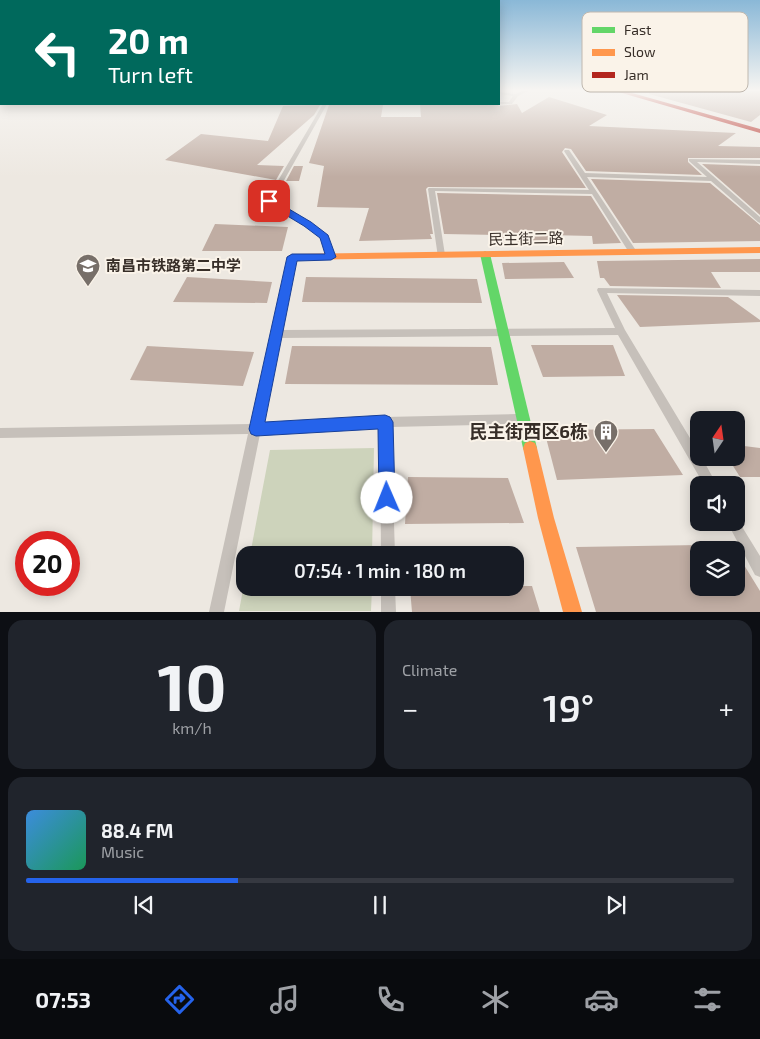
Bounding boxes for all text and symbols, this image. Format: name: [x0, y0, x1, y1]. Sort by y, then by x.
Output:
legend: [582, 12, 748, 92]
text: 20 m: [108, 19, 189, 61]
icon: left: [25, 20, 90, 85]
text: Fast: [624, 21, 651, 38]
text: Slow: [624, 43, 656, 60]
text: Turn left: [108, 61, 193, 87]
text: Jam: [624, 66, 649, 83]
pin: [248, 180, 290, 222]
icon: arrive: [255, 187, 283, 215]
street label: 民主街二路: [488, 228, 564, 248]
school or university icon: 南昌市铁路第二中学: [75, 253, 101, 287]
place label: 南昌市铁路第二中学: [106, 256, 241, 274]
north arrow: [690, 411, 745, 466]
map controls: [690, 411, 745, 596]
building icon: 民主街西区6栋: [593, 419, 619, 453]
place label: 民主街西区6栋: [469, 420, 588, 442]
position arrow: [360, 471, 412, 523]
button: sound: [690, 476, 745, 531]
speed limit sign: 20: [15, 531, 80, 596]
button: layers: [690, 541, 745, 596]
text: 07:54 · 1 min · 180 m: [294, 559, 466, 582]
text: 10: [157, 646, 227, 724]
text: Climate: [402, 660, 457, 679]
text: 19°: [543, 684, 594, 730]
text: −: [402, 691, 418, 725]
text: +: [719, 691, 734, 725]
text: km/h: [172, 718, 212, 737]
text: 88.4 FM: [101, 819, 173, 842]
text: Music: [101, 842, 144, 861]
icon: previous: [130, 891, 158, 919]
icon: pause: [366, 891, 394, 919]
icon: next: [602, 891, 630, 919]
icon: directions: [162, 982, 197, 1017]
icon: music: [267, 982, 302, 1017]
icon: phone: [373, 982, 408, 1017]
icon: climate: [478, 982, 513, 1017]
icon: car: [584, 982, 619, 1017]
icon: filters: [690, 982, 725, 1017]
text: 07:53: [35, 986, 91, 1012]

